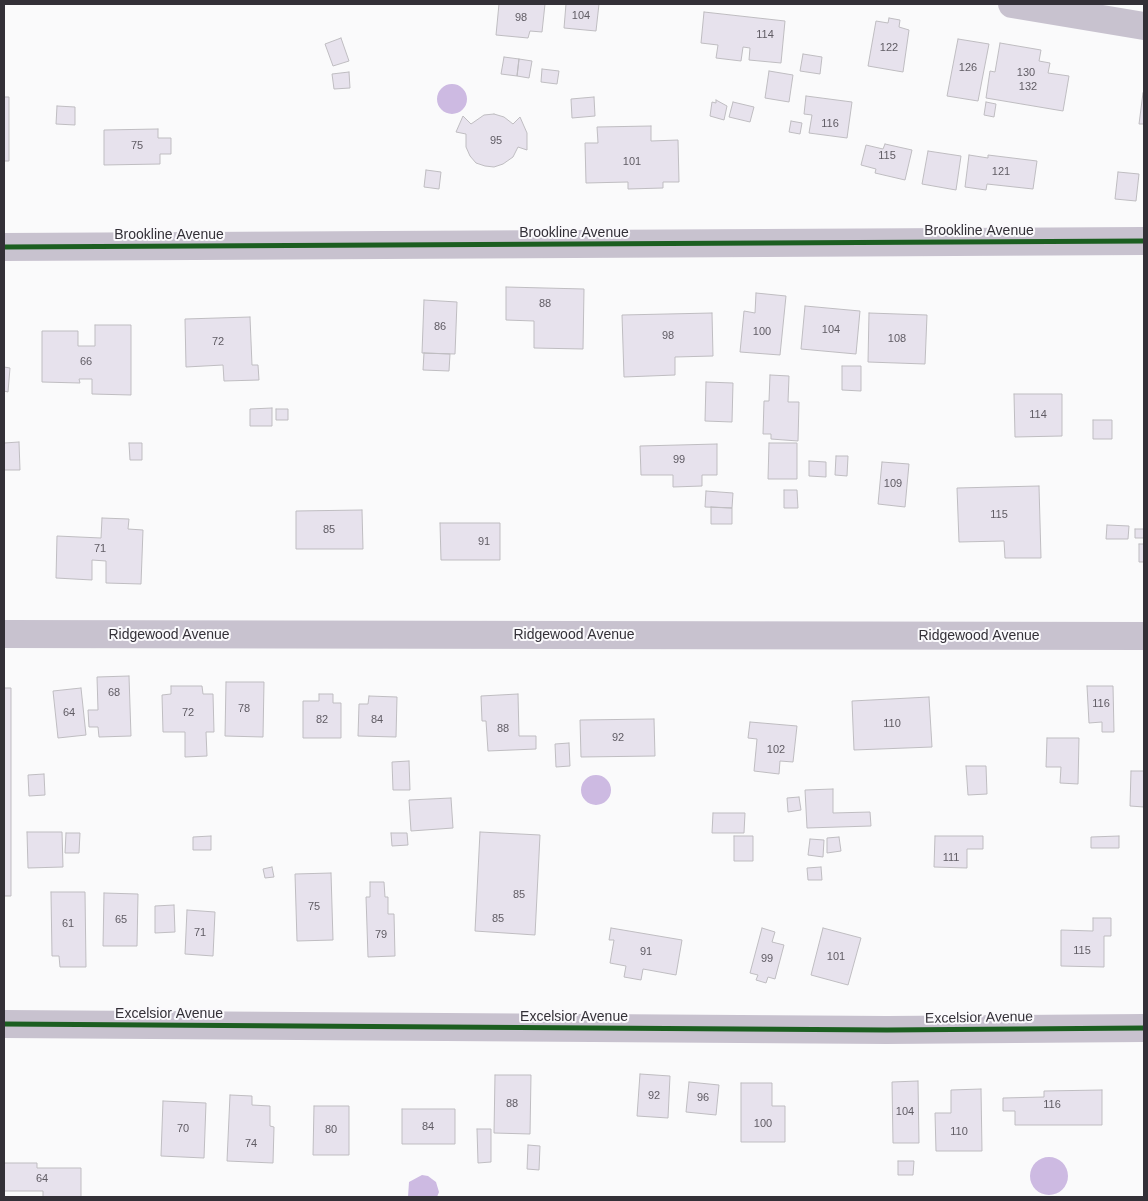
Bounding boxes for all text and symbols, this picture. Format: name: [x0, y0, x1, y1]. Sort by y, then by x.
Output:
house number: 104: [572, 9, 590, 23]
house number: 98: [515, 11, 527, 25]
house number: 114: [756, 28, 774, 42]
house number: 122: [880, 41, 898, 55]
house number: 126: [959, 61, 977, 75]
house number: 130: [1017, 66, 1035, 80]
house number: 132: [1019, 80, 1037, 94]
house number: 116: [821, 117, 839, 131]
house number: 95: [490, 134, 502, 148]
house number: 75: [131, 139, 143, 153]
house number: 115: [878, 149, 896, 163]
house number: 101: [623, 155, 641, 169]
house number: 121: [992, 165, 1010, 179]
street label: Brookline Avenue: [924, 223, 1034, 239]
street label: Brookline Avenue: [519, 225, 629, 241]
street label: Brookline Avenue: [114, 227, 224, 243]
house number: 88: [539, 297, 551, 311]
house number: 86: [434, 320, 446, 334]
house number: 104: [822, 323, 840, 337]
house number: 100: [753, 325, 771, 339]
house number: 98: [662, 329, 674, 343]
house number: 108: [888, 332, 906, 346]
house number: 72: [212, 335, 224, 349]
house number: 66: [80, 355, 92, 369]
house number: 114: [1029, 408, 1047, 422]
house number: 99: [673, 453, 685, 467]
house number: 109: [884, 477, 902, 491]
house number: 115: [990, 508, 1008, 522]
house number: 85: [323, 523, 335, 537]
house number: 91: [478, 535, 490, 549]
house number: 71: [94, 542, 106, 556]
street label: Ridgewood Avenue: [108, 627, 230, 643]
street label: Ridgewood Avenue: [513, 627, 635, 643]
street label: Ridgewood Avenue: [918, 628, 1040, 644]
house number: 68: [108, 686, 120, 700]
house number: 116: [1092, 697, 1110, 711]
house number: 78: [238, 702, 250, 716]
house number: 64: [63, 706, 75, 720]
house number: 72: [182, 706, 194, 720]
house number: 82: [316, 713, 328, 727]
house number: 84: [371, 713, 383, 727]
house number: 110: [883, 717, 901, 731]
house number: 88: [497, 722, 509, 736]
house number: 92: [612, 731, 624, 745]
house number: 102: [767, 743, 785, 757]
house number: 111: [943, 851, 959, 865]
house number: 85: [513, 888, 525, 902]
house number: 75: [308, 900, 320, 914]
house number: 85: [492, 912, 504, 926]
house number: 65: [115, 913, 127, 927]
house number: 61: [62, 917, 74, 931]
house number: 71: [194, 926, 206, 940]
house number: 79: [375, 928, 387, 942]
house number: 115: [1073, 944, 1091, 958]
house number: 91: [640, 945, 652, 959]
house number: 101: [827, 950, 845, 964]
house number: 99: [761, 952, 773, 966]
street label: Excelsior Avenue: [115, 1006, 223, 1022]
street label: Excelsior Avenue: [520, 1009, 628, 1025]
street label: Excelsior Avenue: [925, 1009, 1033, 1027]
house number: 92: [648, 1089, 660, 1103]
house number: 96: [697, 1091, 709, 1105]
house number: 88: [506, 1097, 518, 1111]
house number: 116: [1043, 1098, 1061, 1112]
house number: 104: [896, 1105, 914, 1119]
house number: 100: [754, 1117, 772, 1131]
house number: 84: [422, 1120, 434, 1134]
house number: 70: [177, 1122, 189, 1136]
house number: 80: [325, 1123, 337, 1137]
house number: 110: [950, 1125, 968, 1139]
house number: 74: [245, 1137, 257, 1151]
house number: 64: [36, 1172, 48, 1186]

